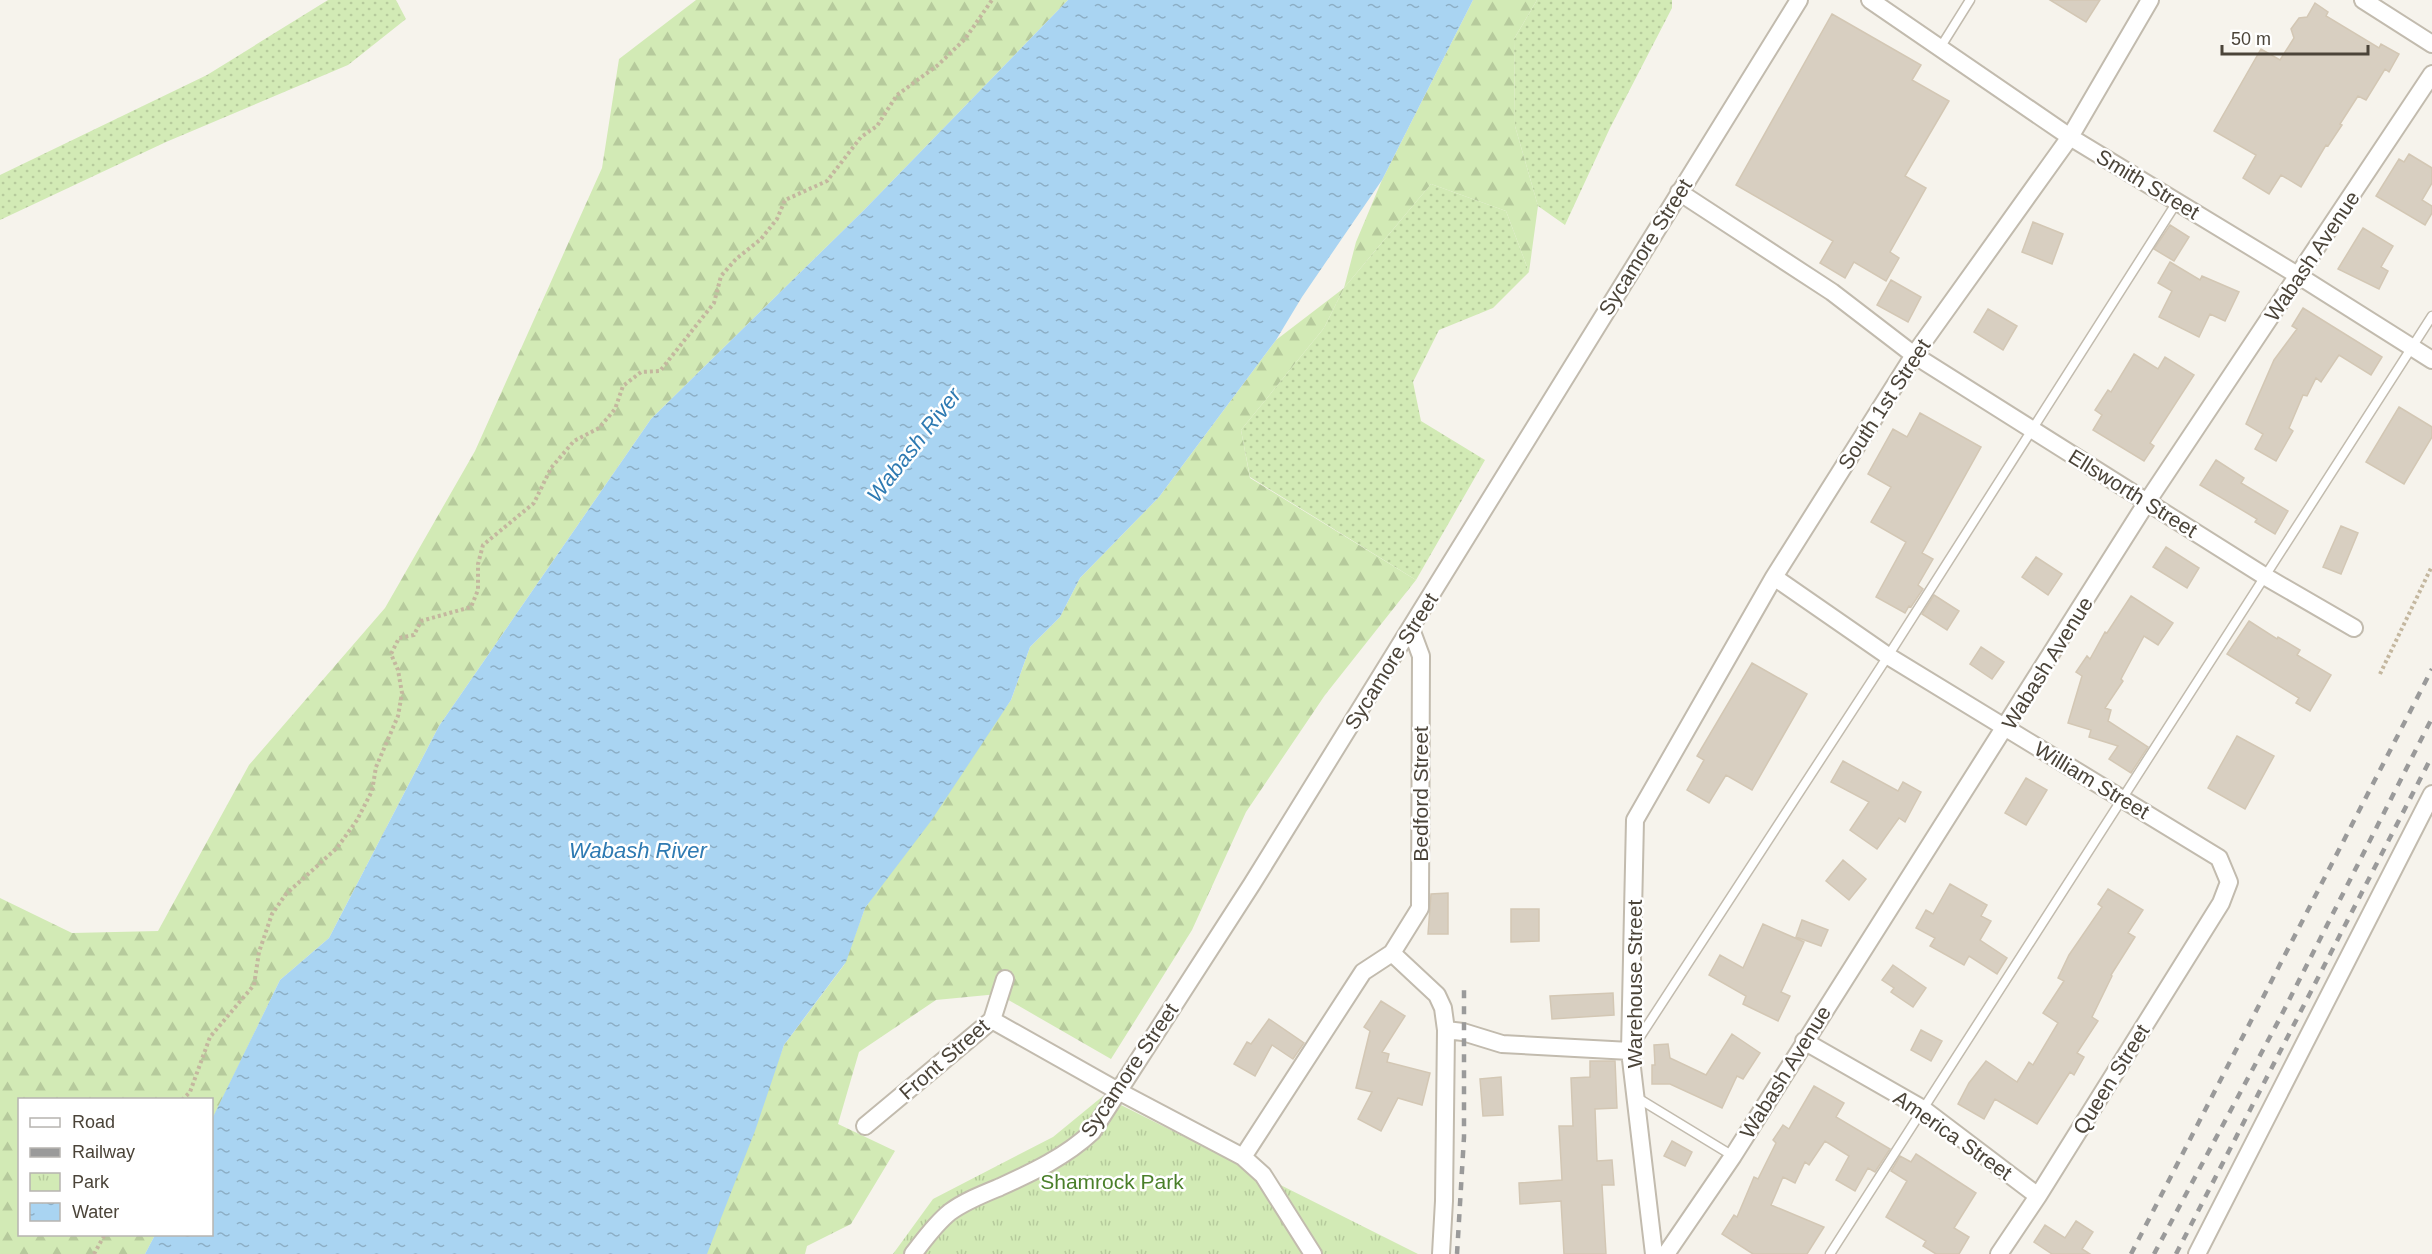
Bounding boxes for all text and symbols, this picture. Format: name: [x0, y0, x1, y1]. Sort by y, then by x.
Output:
scale bar: [2222, 18, 2368, 56]
text: 50 m: [2231, 29, 2271, 49]
street label: Smith Street: [2093, 144, 2204, 224]
street label: Sycamore Street: [1594, 174, 1696, 319]
street label: Wabash Avenue: [2260, 187, 2364, 325]
street label: South 1st Street: [1833, 334, 1935, 473]
water label: Wabash River: [862, 382, 967, 507]
street label: Ellsworth Street: [2065, 444, 2202, 542]
street label: Sycamore Street: [1340, 588, 1442, 733]
street label: Wabash Avenue: [1997, 593, 2097, 733]
street label: Bedford Street: [1409, 726, 1432, 862]
street label: William Street: [2031, 737, 2154, 823]
water label: Wabash River: [569, 838, 709, 863]
street label: Warehouse Street: [1623, 900, 1646, 1068]
street label: Sycamore Street: [1076, 999, 1182, 1141]
street label: Wabash Avenue: [1735, 1002, 1835, 1142]
street label: Front Street: [895, 1014, 994, 1104]
street label: Queen Street: [2068, 1020, 2154, 1138]
street label: America Street: [1890, 1086, 2017, 1184]
legend: [18, 1098, 213, 1236]
text: Road: [72, 1112, 115, 1132]
text: Railway: [72, 1142, 135, 1162]
park label: Shamrock Park: [1040, 1170, 1184, 1193]
text: Park: [72, 1172, 110, 1192]
text: Water: [72, 1202, 119, 1222]

